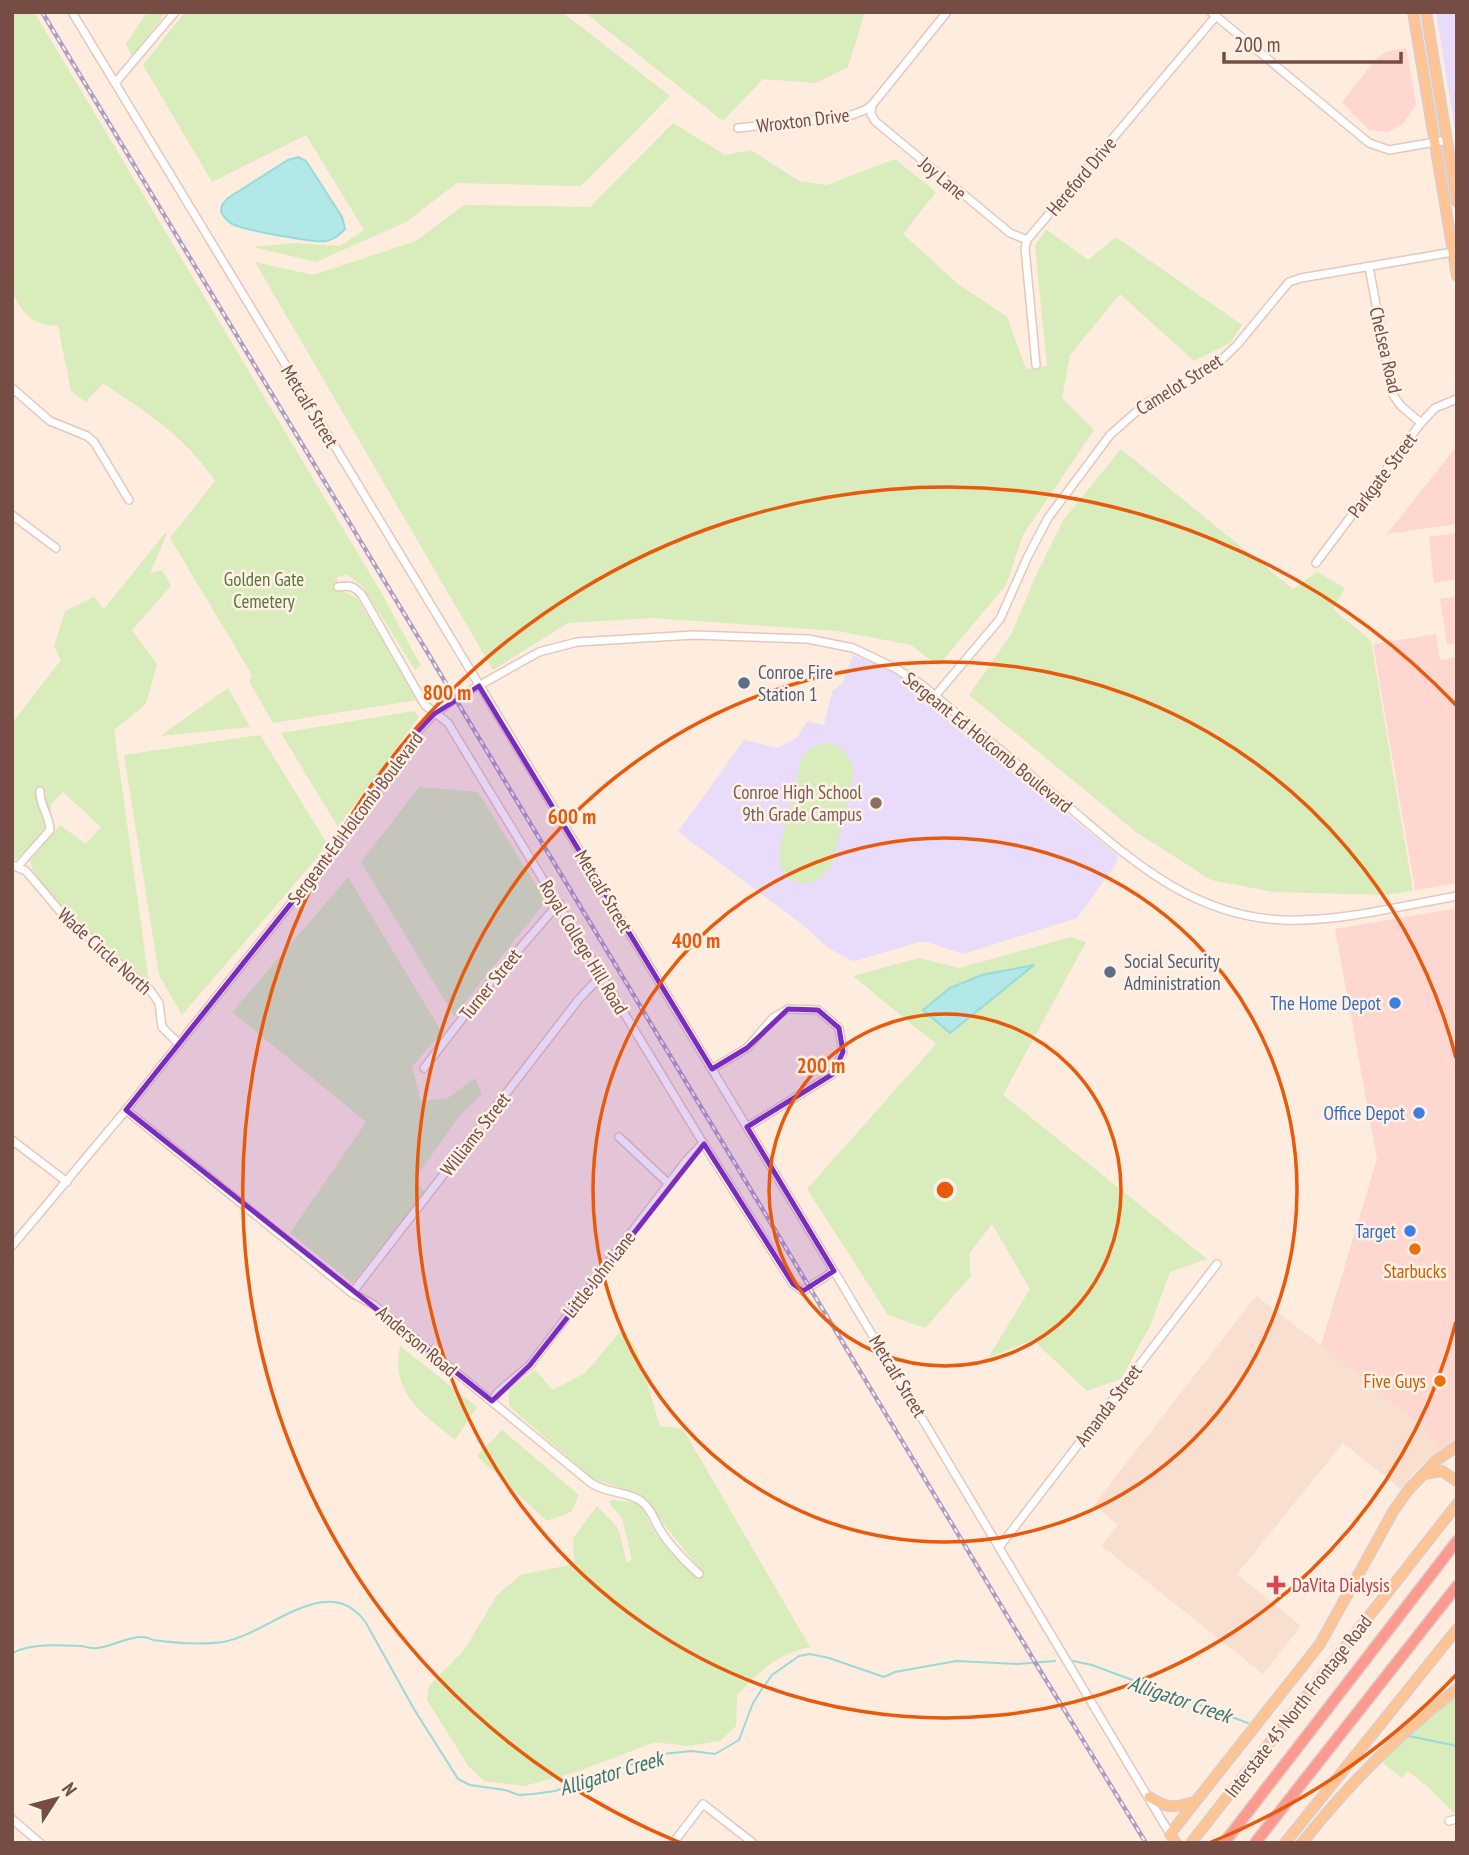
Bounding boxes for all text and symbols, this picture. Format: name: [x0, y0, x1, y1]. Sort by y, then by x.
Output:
scale bar: [1224, 21, 1401, 65]
text: 200 m: [1234, 31, 1280, 58]
street label: Wroxton Drive: [755, 102, 851, 138]
street label: Hereford Drive: [1041, 131, 1121, 220]
street label: Joy Lane: [914, 151, 972, 205]
street label: Chelsea Road: [1364, 305, 1408, 395]
street label: Camelot Street: [1131, 348, 1227, 420]
street label: Metcalf Street: [276, 360, 344, 452]
street label: Parkgate Street: [1342, 427, 1422, 522]
park label: Golden Gate Cemetery: [224, 567, 304, 613]
place label: Conroe Fire Station 1: [758, 660, 833, 706]
street label: Sergeant Ed Holcomb Boulevard: [899, 666, 1077, 818]
marker: Conroe Fire Station 1: [736, 675, 752, 691]
text: 800 m: [423, 679, 471, 706]
street label: Sergeant Ed Holcomb Boulevard: [282, 727, 428, 909]
place label: Conroe High School 9th Grade Campus: [733, 780, 863, 826]
marker: Conroe High School 9th Grade Campus: [868, 795, 884, 811]
text: 600 m: [548, 803, 596, 830]
street label: Metcalf Street: [570, 845, 638, 937]
street label: Royal College Hill Road: [535, 876, 633, 1018]
street label: Wade Circle North: [53, 902, 157, 1000]
text: 400 m: [672, 927, 720, 954]
street label: Turner Street: [454, 943, 527, 1025]
place label: Social Security Administration: [1124, 949, 1221, 995]
marker: Social Security Administration: [1102, 964, 1118, 980]
place label: The Home Depot: [1270, 991, 1382, 1015]
marker: The Home Depot: [1387, 995, 1403, 1011]
text: 200 m: [797, 1052, 845, 1079]
street label: Williams Street: [435, 1087, 516, 1181]
place label: Office Depot: [1324, 1101, 1406, 1125]
marker: Office Depot: [1411, 1105, 1427, 1121]
centre of rings: [933, 1178, 957, 1202]
place label: Target: [1355, 1219, 1397, 1243]
marker: Target: [1402, 1223, 1418, 1239]
street label: Little John Lane: [558, 1226, 640, 1322]
marker: Starbucks: [1407, 1241, 1423, 1257]
place label: Starbucks: [1383, 1259, 1447, 1283]
street label: Anderson Road: [372, 1300, 462, 1382]
street label: Metcalf Street: [864, 1330, 932, 1422]
street label: Amanda Street: [1069, 1359, 1147, 1451]
place label: Five Guys: [1364, 1369, 1426, 1393]
marker: Five Guys: [1432, 1373, 1448, 1389]
place label: DaVita Dialysis: [1292, 1573, 1390, 1597]
marker: DaVita Dialysis: [1266, 1575, 1286, 1595]
street label: Interstate 45 North Frontage Road: [1219, 1610, 1377, 1802]
water label: Alligator Creek: [1125, 1669, 1238, 1730]
water label: Alligator Creek: [556, 1744, 669, 1802]
north arrow: [21, 1764, 91, 1834]
text: N: [57, 1778, 82, 1800]

